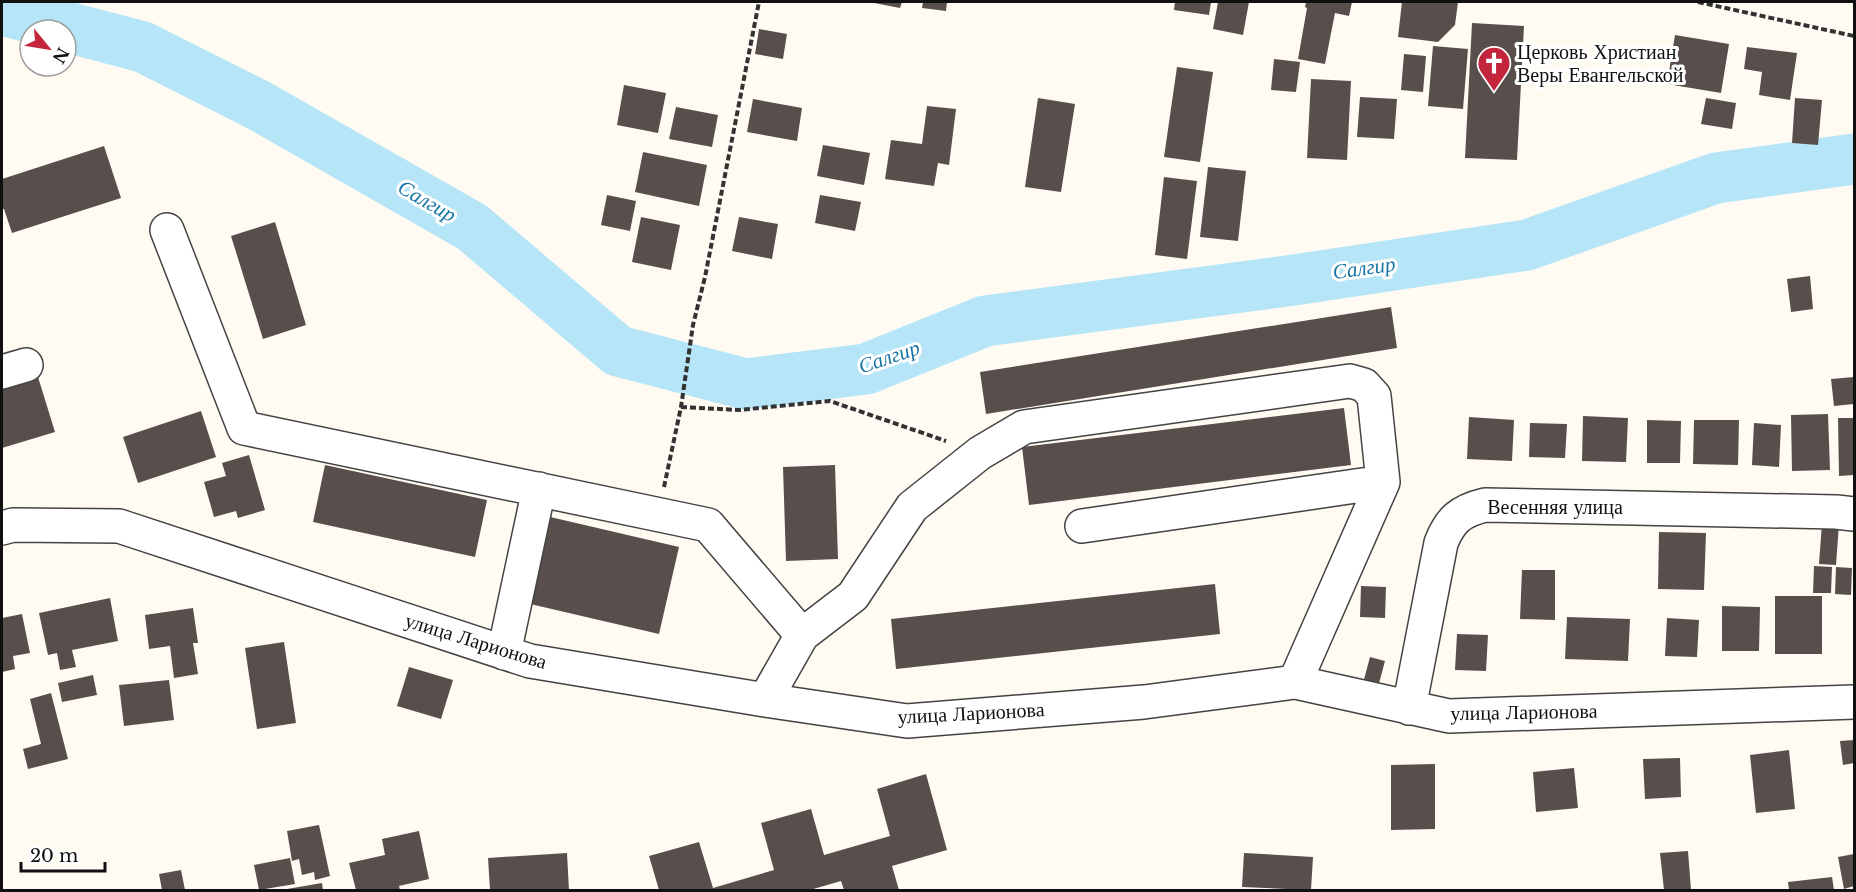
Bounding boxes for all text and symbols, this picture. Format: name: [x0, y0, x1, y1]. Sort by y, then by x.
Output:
north arrow: [18, 18, 78, 78]
place label: Церковь Христиан Веры Евангельской: [1517, 40, 1684, 87]
text: N: [49, 44, 73, 67]
church icon: Церковь Христиан Веры Евангельской: [1476, 45, 1512, 92]
water label: Салгир: [393, 174, 461, 228]
water label: Салгир: [1331, 251, 1397, 285]
water label: Салгир: [855, 334, 923, 380]
street label: Весенняя улица: [1487, 495, 1623, 519]
street label: улица Ларионова: [402, 608, 550, 674]
street label: улица Ларионова: [897, 697, 1045, 729]
street label: улица Ларионова: [1450, 699, 1598, 725]
scale bar: [21, 835, 105, 873]
text: 20 m: [30, 845, 78, 867]

